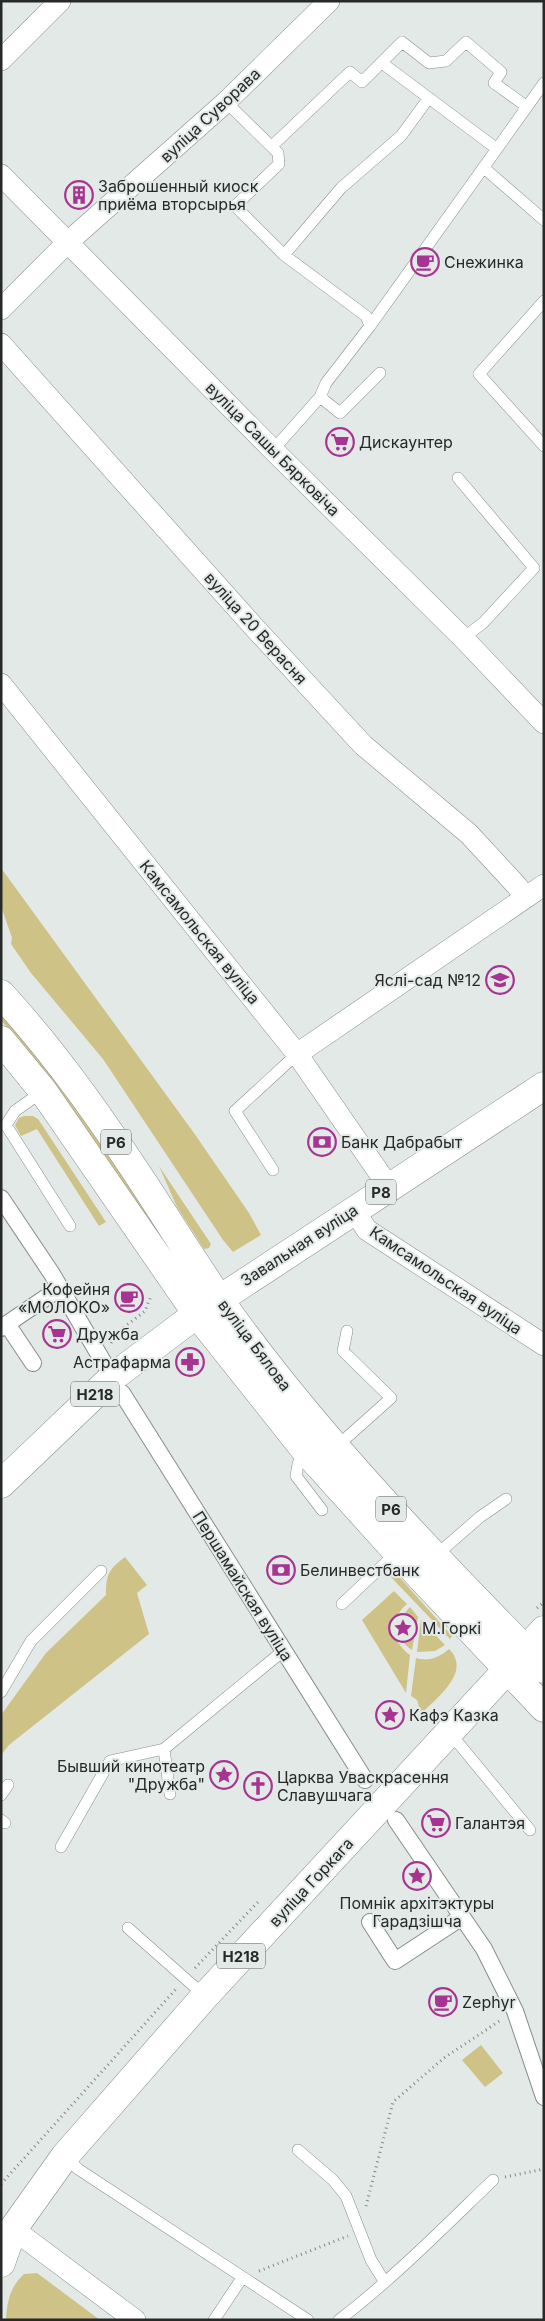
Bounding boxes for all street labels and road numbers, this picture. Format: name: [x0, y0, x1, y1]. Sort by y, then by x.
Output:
street label: вуліца Суворава: [156, 63, 264, 167]
street label: вуліца Сашы Бярковіча: [202, 378, 344, 520]
street label: вуліца 20 Верасня: [200, 568, 312, 688]
street label: Камсамольская вуліца: [136, 856, 264, 1008]
road number: Р6: [101, 1130, 131, 1154]
road number: Р8: [366, 1180, 396, 1204]
street label: Завальная вуліца: [237, 1200, 361, 1290]
street label: Камсамольская вуліца: [366, 1222, 526, 1338]
street label: вуліца Бялова: [214, 1295, 296, 1395]
road number: Н218: [71, 1382, 119, 1406]
road number: Р6: [376, 1496, 406, 1522]
street label: Першамайская вуліца: [189, 1507, 297, 1665]
street label: вуліца Горкага: [265, 1833, 357, 1931]
road number: Н218: [217, 1944, 265, 1968]

